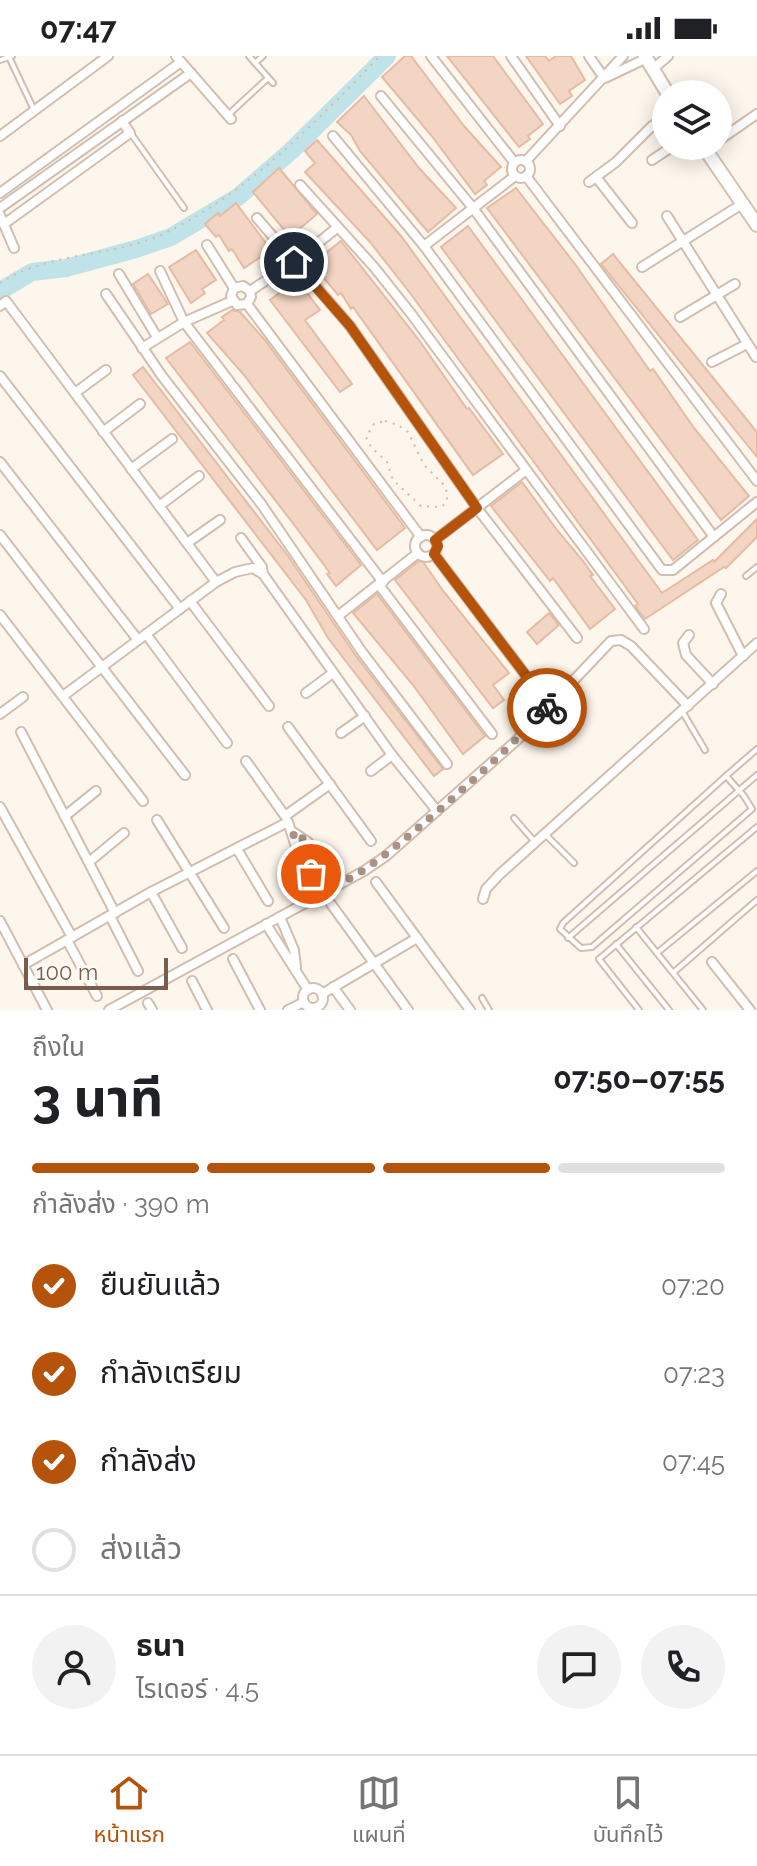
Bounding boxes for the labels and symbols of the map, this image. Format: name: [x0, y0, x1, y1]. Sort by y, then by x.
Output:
pin: [260, 228, 328, 296]
courier: [507, 668, 587, 748]
pin: [277, 840, 345, 908]
scale bar: [24, 954, 168, 990]

